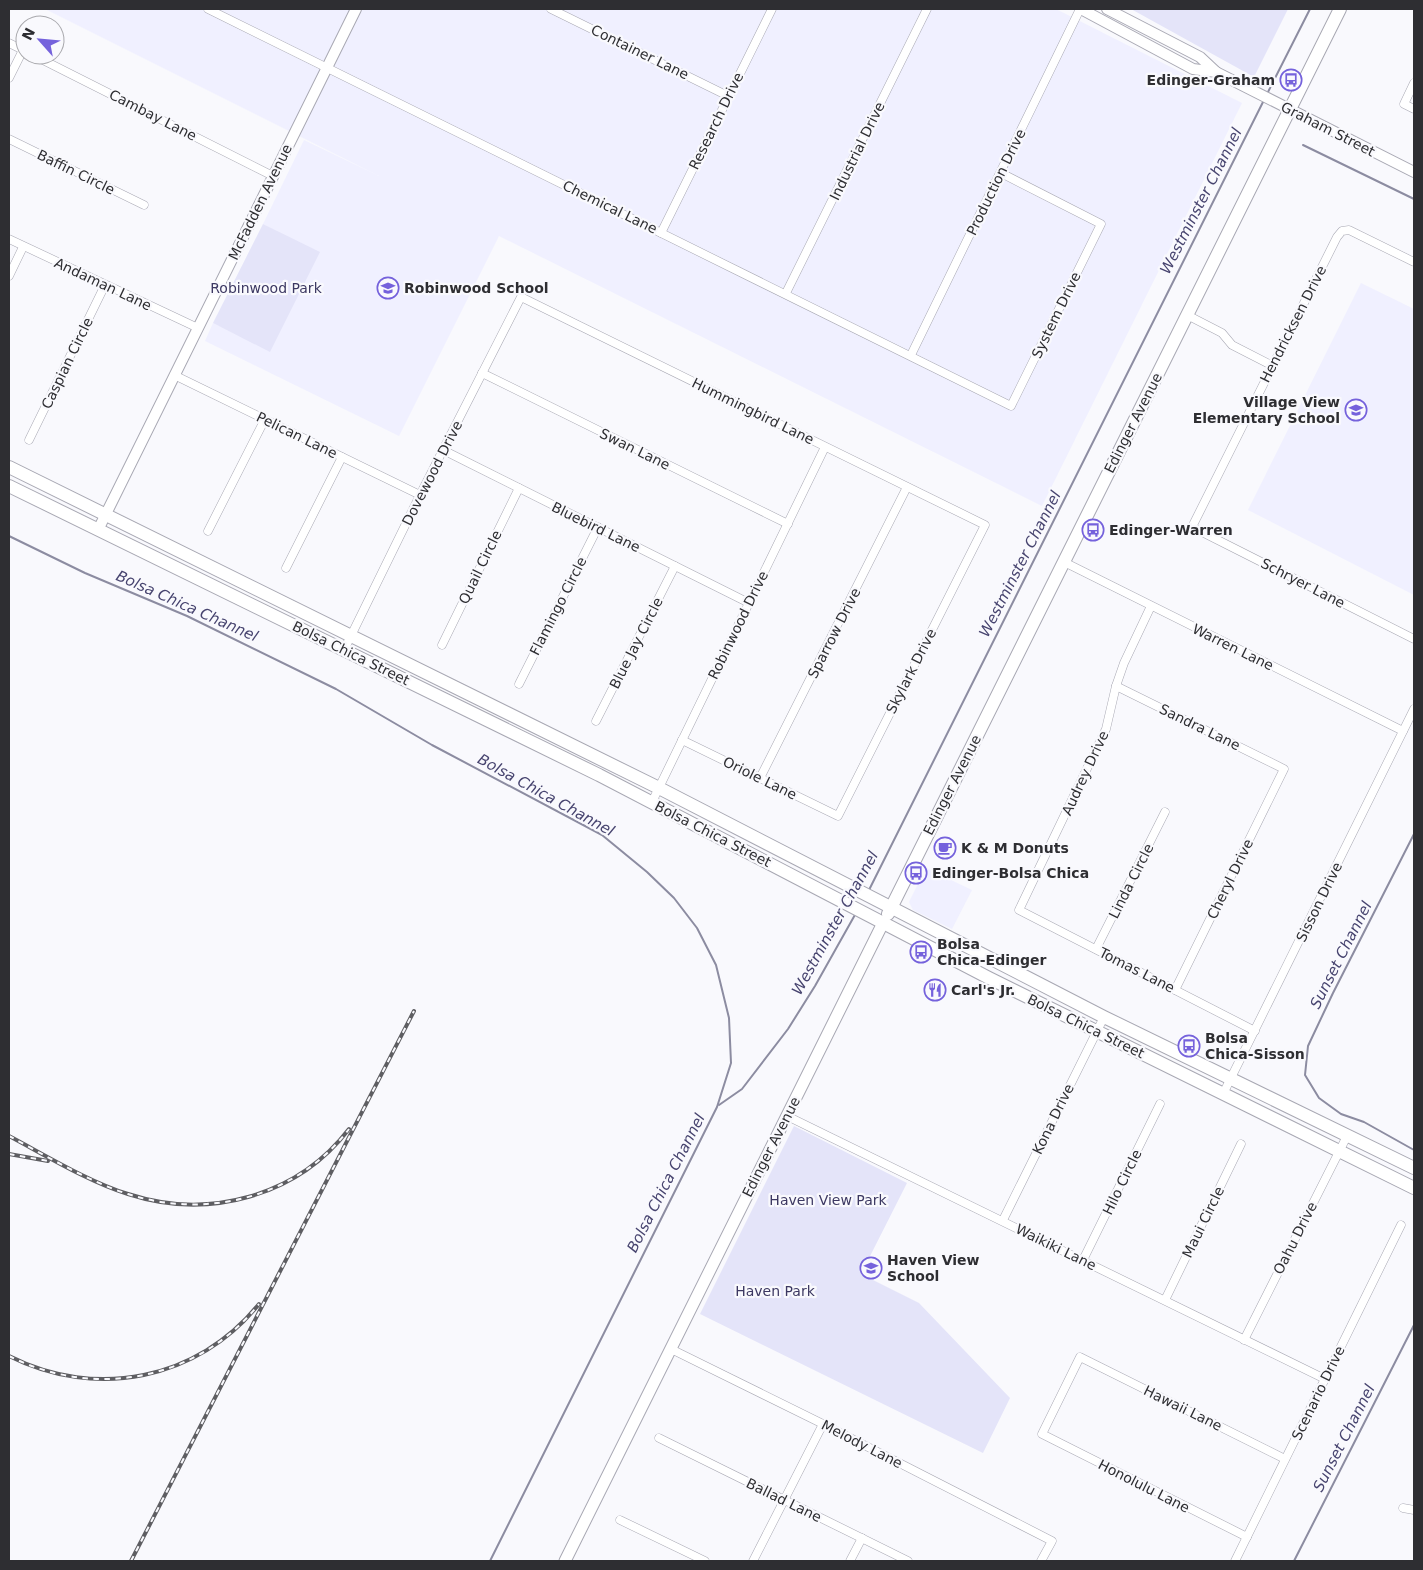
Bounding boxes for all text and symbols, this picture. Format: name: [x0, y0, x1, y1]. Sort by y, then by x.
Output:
north arrow: [15, 15, 65, 65]
street label: Container Lane: [589, 21, 691, 83]
text: N: [19, 25, 38, 43]
bus stop icon: Edinger-Graham: [1279, 68, 1303, 92]
street label: Research Drive: [686, 70, 746, 172]
place label: Edinger-Graham: [1147, 72, 1275, 88]
street label: Cambay Lane: [107, 86, 199, 144]
street label: Graham Street: [1278, 98, 1378, 160]
street label: Industrial Drive: [826, 99, 888, 203]
water label: Westminster Channel: [1156, 124, 1246, 277]
street label: Production Drive: [963, 126, 1029, 238]
street label: McFadden Avenue: [225, 141, 295, 263]
street label: Baffin Circle: [35, 146, 117, 198]
street label: Chemical Lane: [560, 177, 660, 237]
street label: Andaman Lane: [52, 254, 154, 314]
street label: Hendricksen Drive: [1257, 263, 1329, 385]
street label: System Drive: [1028, 269, 1084, 361]
school or university icon: Robinwood School: [376, 276, 400, 300]
park label: Robinwood Park: [210, 280, 323, 296]
place label: Robinwood School: [404, 280, 549, 296]
street label: Caspian Circle: [38, 315, 96, 411]
street label: Edinger Avenue: [1101, 370, 1165, 476]
street label: Hummingbird Lane: [689, 374, 817, 448]
place label: Village View Elementary School: [1193, 394, 1340, 426]
school or university icon: Village View Elementary School: [1344, 398, 1368, 422]
street label: Pelican Lane: [254, 409, 340, 461]
street label: Dovewood Drive: [399, 418, 465, 528]
street label: Swan Lane: [597, 425, 673, 473]
water label: Westminster Channel: [975, 487, 1065, 640]
street label: Bluebird Lane: [549, 499, 643, 555]
bus stop icon: Edinger-Warren: [1081, 518, 1105, 542]
place label: Edinger-Warren: [1109, 522, 1233, 538]
street label: Quail Circle: [455, 528, 505, 606]
street label: Flamingo Circle: [526, 554, 590, 658]
street label: Schryer Lane: [1258, 555, 1348, 611]
water label: Bolsa Chica Channel: [113, 567, 261, 646]
street label: Robinwood Drive: [705, 568, 771, 682]
street label: Sparrow Drive: [804, 585, 864, 681]
street label: Blue Jay Circle: [606, 595, 666, 691]
street label: Bolsa Chica Street: [290, 618, 413, 689]
street label: Warren Lane: [1190, 620, 1276, 674]
street label: Skylark Drive: [883, 626, 939, 716]
street label: Sandra Lane: [1157, 701, 1243, 753]
street label: Audrey Drive: [1058, 728, 1112, 818]
street label: Edinger Avenue: [920, 732, 984, 838]
water label: Bolsa Chica Channel: [475, 750, 618, 840]
street label: Oriole Lane: [721, 753, 799, 803]
street label: Bolsa Chica Street: [652, 798, 774, 870]
cafe icon: K & M Donuts: [933, 836, 957, 860]
street label: Cheryl Drive: [1204, 836, 1256, 922]
place label: K & M Donuts: [961, 840, 1069, 856]
street label: Linda Circle: [1105, 841, 1157, 921]
water label: Westminster Channel: [788, 847, 882, 998]
street label: Sisson Drive: [1293, 860, 1345, 944]
bus stop icon: Edinger-Bolsa Chica: [904, 861, 928, 885]
place label: Edinger-Bolsa Chica: [932, 865, 1089, 881]
water label: Sunset Channel: [1306, 898, 1376, 1012]
place label: Bolsa Chica-Edinger: [937, 936, 1046, 968]
bus stop icon: Bolsa Chica-Edinger: [909, 940, 933, 964]
street label: Tomas Lane: [1096, 944, 1177, 996]
restaurant icon: Carl's Jr.: [923, 978, 947, 1002]
place label: Carl's Jr.: [951, 982, 1015, 998]
street label: Bolsa Chica Street: [1025, 991, 1148, 1062]
place label: Bolsa Chica-Sisson: [1205, 1030, 1305, 1062]
bus stop icon: Bolsa Chica-Sisson: [1177, 1034, 1201, 1058]
street label: Kona Drive: [1029, 1081, 1077, 1157]
street label: Edinger Avenue: [739, 1094, 803, 1200]
water label: Bolsa Chica Channel: [623, 1110, 709, 1255]
street label: Hilo Circle: [1099, 1147, 1145, 1217]
street label: Maui Circle: [1179, 1184, 1227, 1260]
park label: Haven View Park: [769, 1192, 888, 1208]
street label: Oahu Drive: [1270, 1199, 1320, 1277]
street label: Waikiki Lane: [1013, 1221, 1099, 1273]
place label: Haven View School: [887, 1252, 980, 1284]
school or university icon: Haven View School: [859, 1256, 883, 1280]
park label: Haven Park: [735, 1283, 816, 1299]
street label: Scenario Drive: [1288, 1343, 1348, 1443]
water label: Sunset Channel: [1309, 1381, 1379, 1495]
street label: Hawaii Lane: [1141, 1382, 1225, 1434]
street label: Melody Lane: [819, 1417, 905, 1471]
street label: Honolulu Lane: [1096, 1456, 1192, 1516]
street label: Ballad Lane: [744, 1475, 824, 1525]

